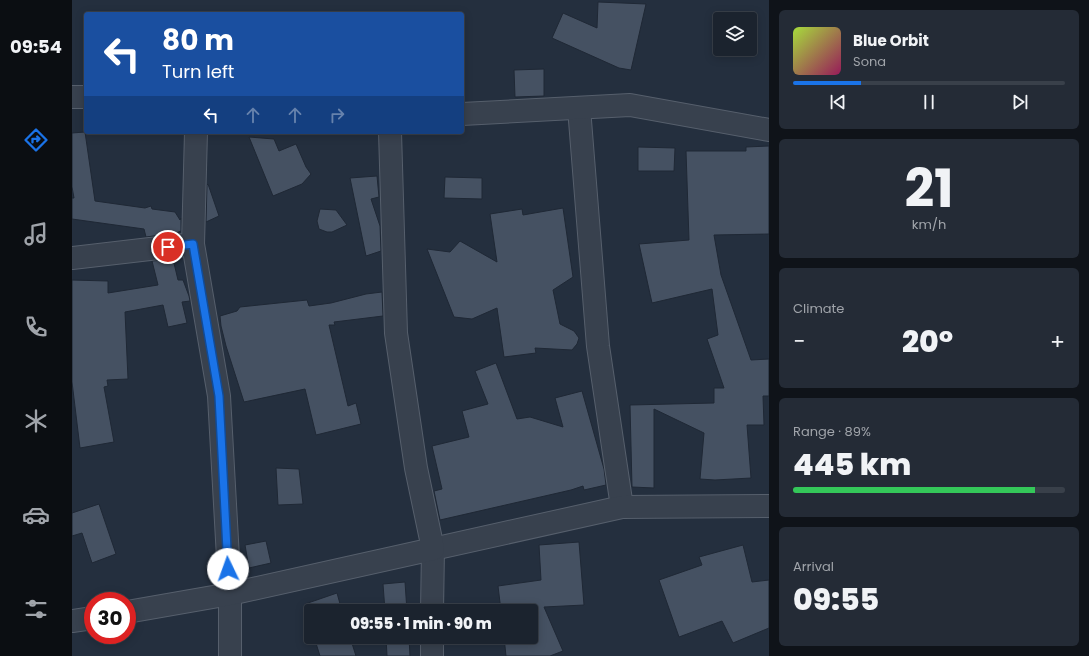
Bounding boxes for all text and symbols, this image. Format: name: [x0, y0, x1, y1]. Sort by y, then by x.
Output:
map controls: [713, 12, 757, 56]
button: layers: [713, 12, 757, 56]
text: 80 m: [162, 21, 234, 60]
icon: left: [96, 28, 148, 80]
text: Blue Orbit: [853, 30, 929, 51]
text: 09:54: [10, 34, 62, 59]
text: Sona: [853, 52, 886, 71]
text: Turn left: [162, 59, 234, 84]
icon: previous: [827, 91, 849, 113]
icon: pause: [918, 91, 940, 113]
icon: next: [1009, 91, 1031, 113]
icon: left: [200, 104, 222, 126]
icon: ahead: [242, 104, 264, 126]
icon: ahead: [284, 104, 306, 126]
icon: right: [326, 104, 348, 126]
icon: directions: [22, 126, 50, 154]
text: 21: [904, 152, 954, 225]
text: km/h: [912, 215, 946, 234]
icon: music: [22, 220, 50, 248]
pin: [151, 230, 185, 264]
icon: arrive: [157, 236, 179, 258]
text: Climate: [793, 299, 844, 318]
icon: phone: [22, 313, 50, 341]
text: 20°: [902, 320, 953, 363]
text: −: [793, 326, 805, 357]
text: +: [1050, 326, 1065, 357]
icon: climate: [22, 407, 50, 435]
text: Range · 89%: [793, 422, 871, 441]
text: 445 km: [793, 443, 911, 486]
icon: car: [22, 501, 50, 529]
position arrow: [207, 548, 249, 590]
text: Arrival: [793, 557, 834, 576]
text: 09:55: [793, 578, 879, 621]
speed limit sign: 30: [84, 592, 136, 644]
icon: filters: [22, 595, 50, 623]
text: 09:55 · 1 min · 90 m: [350, 613, 492, 634]

